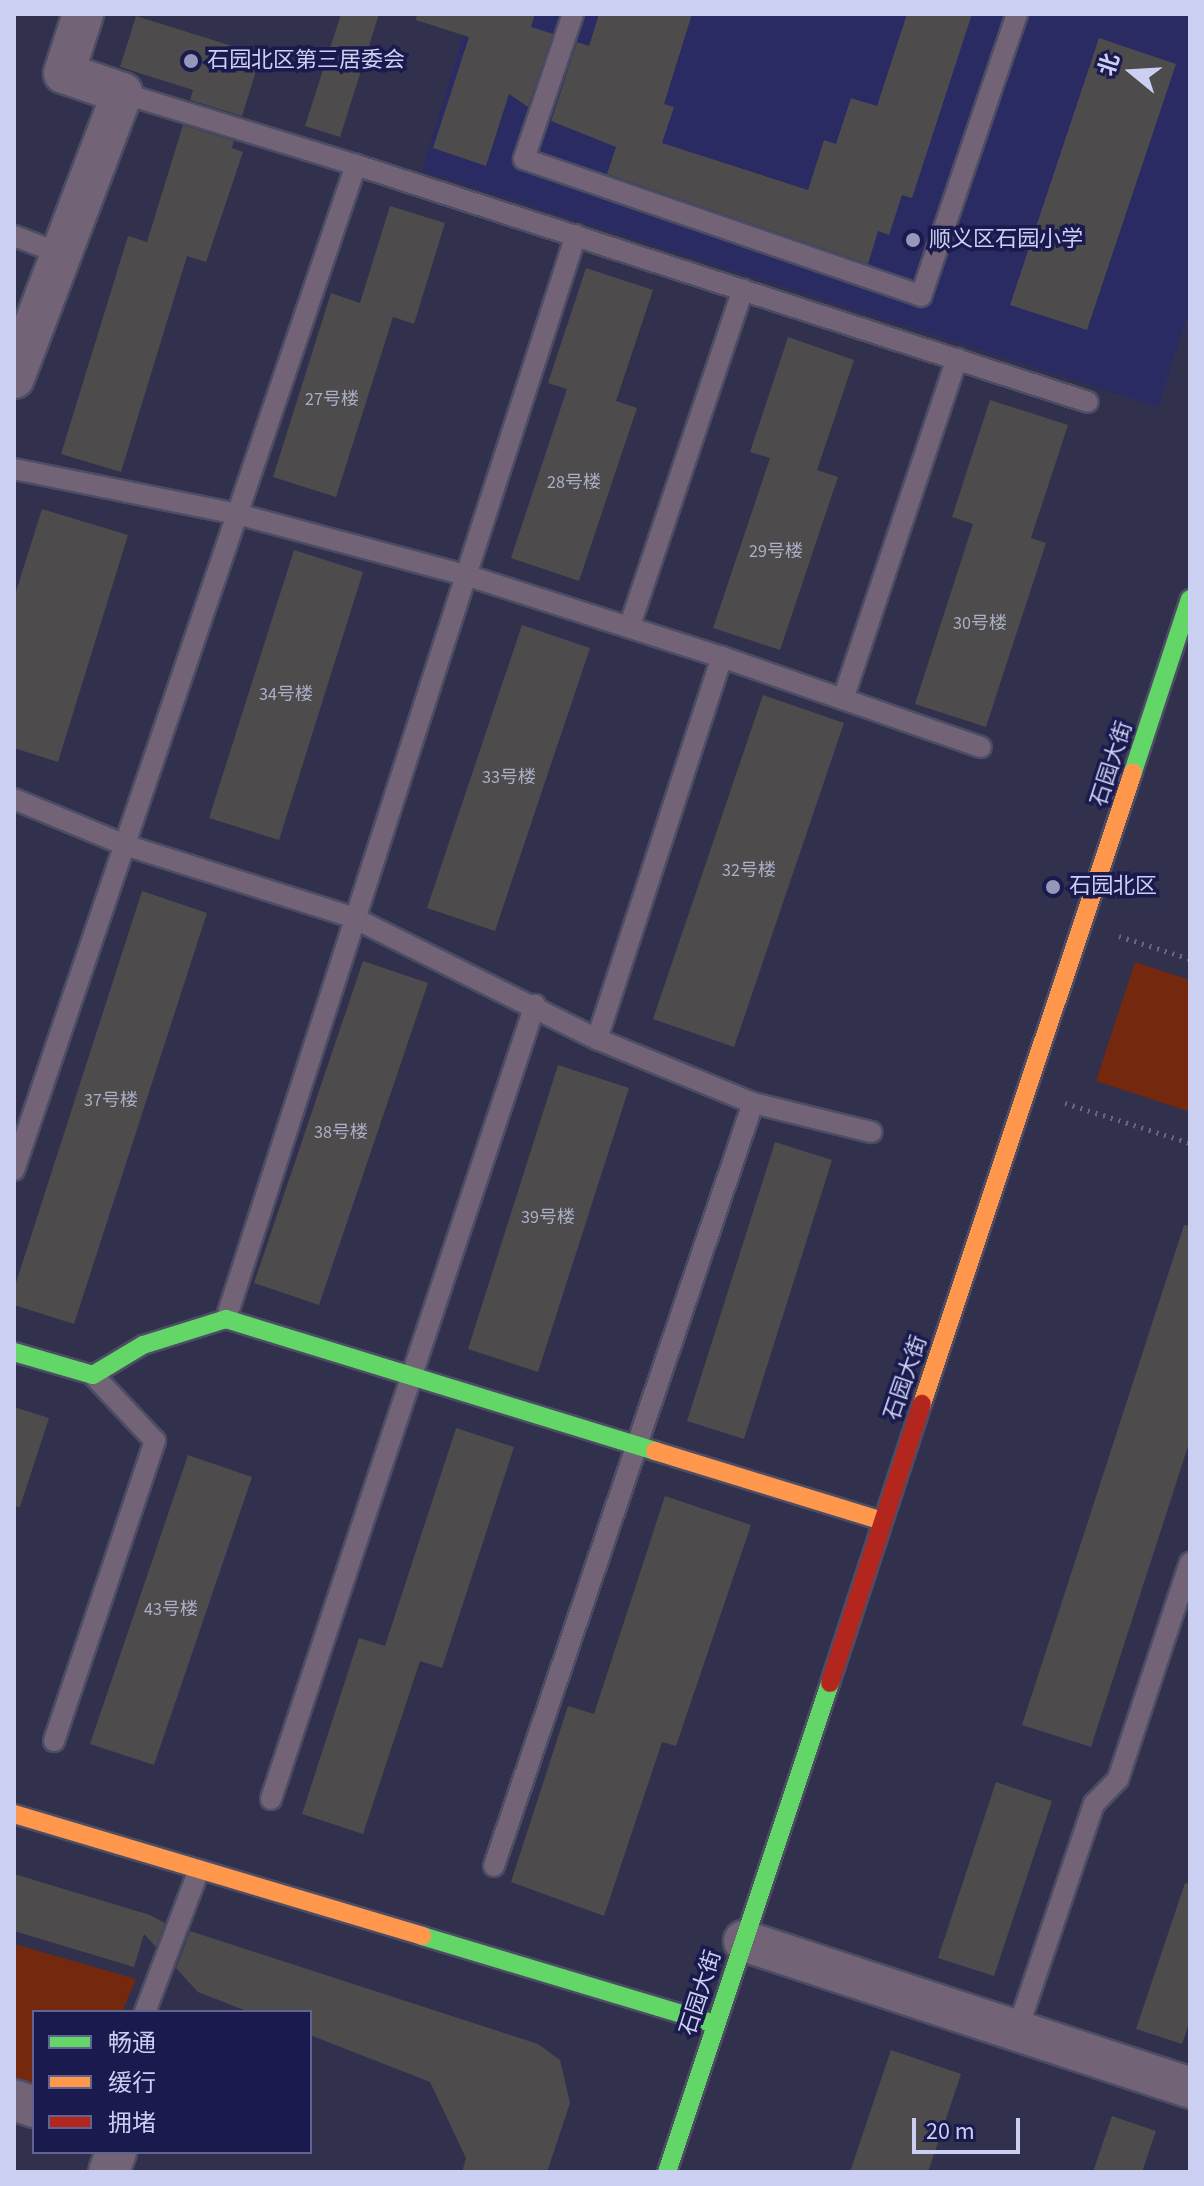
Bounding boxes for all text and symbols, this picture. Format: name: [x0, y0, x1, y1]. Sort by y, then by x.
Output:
north arrow: [1092, 32, 1172, 112]
place label: 石园北区第三居委会: [207, 48, 405, 74]
text: 北: [1091, 49, 1128, 80]
marker: 石园北区第三居委会: [182, 52, 200, 70]
place label: 顺义区石园小学: [929, 227, 1083, 253]
marker: 顺义区石园小学: [904, 231, 922, 249]
house number: 27号楼: [305, 389, 359, 411]
house number: 28号楼: [547, 472, 601, 494]
house number: 29号楼: [749, 541, 803, 563]
house number: 30号楼: [953, 613, 1007, 635]
house number: 34号楼: [259, 684, 313, 706]
street label: 石园大街: [1086, 718, 1138, 810]
house number: 33号楼: [482, 767, 536, 789]
house number: 32号楼: [722, 860, 776, 882]
place label: 石园北区: [1069, 874, 1157, 900]
marker: 石园北区: [1044, 878, 1062, 896]
house number: 37号楼: [84, 1090, 138, 1112]
house number: 38号楼: [314, 1122, 368, 1144]
house number: 39号楼: [521, 1207, 575, 1229]
street label: 石园大街: [879, 1332, 933, 1424]
house number: 43号楼: [144, 1599, 198, 1621]
street label: 石园大街: [675, 1947, 727, 2039]
legend: [32, 2010, 312, 2154]
text: 畅通: [108, 2026, 156, 2061]
text: 缓行: [108, 2066, 156, 2101]
scale bar: [916, 2102, 1024, 2152]
text: 拥堵: [108, 2106, 156, 2141]
text: 20 m: [926, 2114, 975, 2149]

